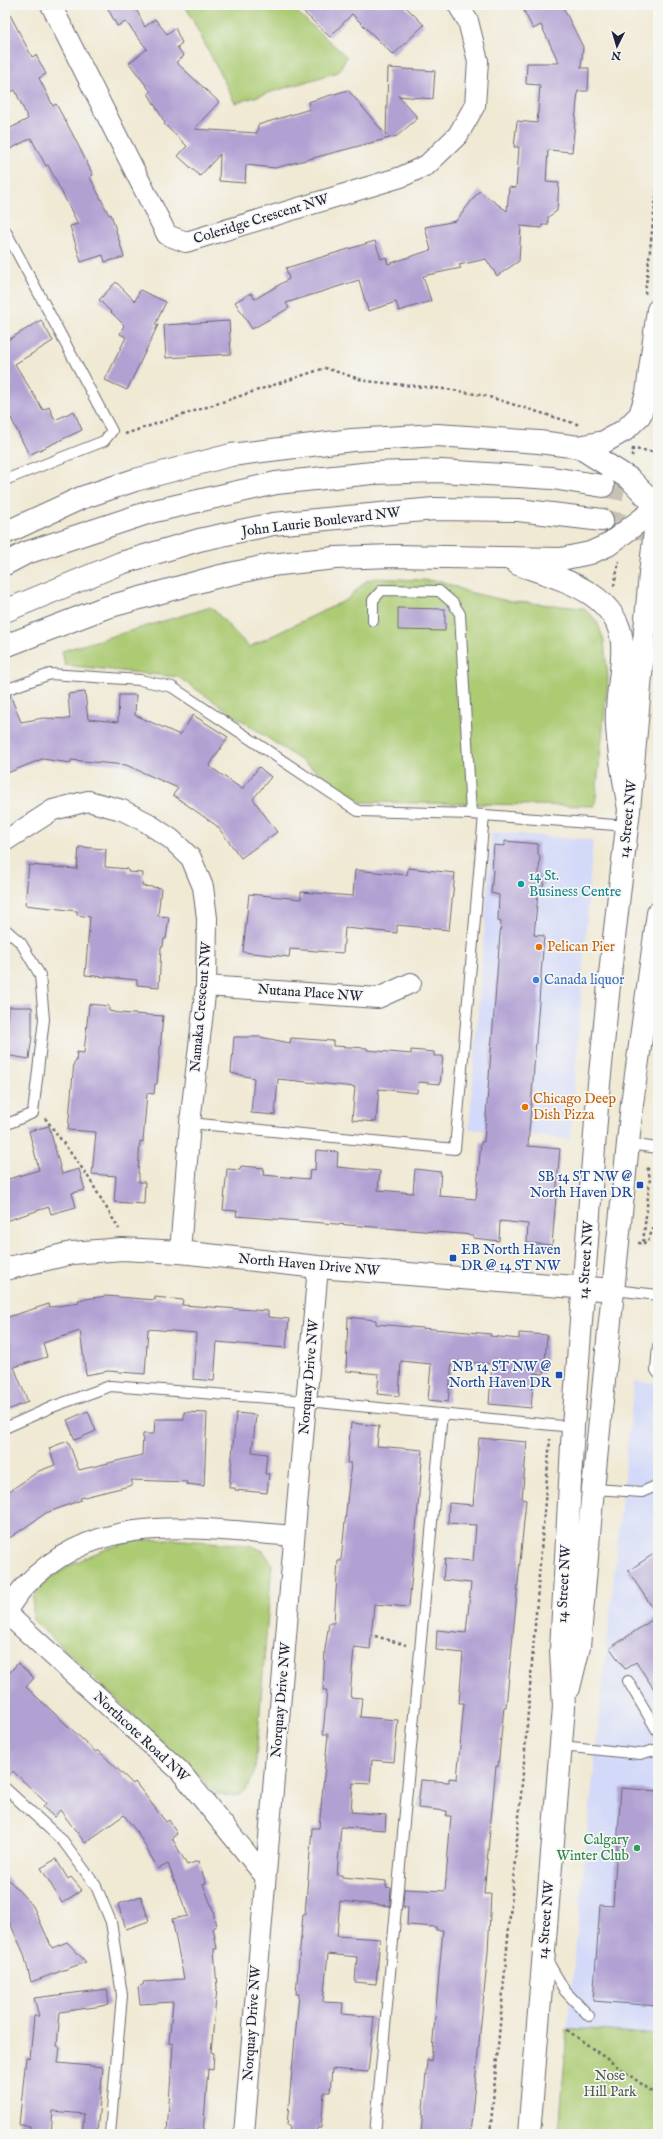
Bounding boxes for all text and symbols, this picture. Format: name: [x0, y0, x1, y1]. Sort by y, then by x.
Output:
north arrow: [597, 26, 637, 66]
text: N: [610, 48, 623, 62]
street label: Coleridge Crescent NW: [191, 190, 332, 248]
street label: John Laurie Boulevard NW: [239, 503, 402, 541]
street label: 14 Street NW: [615, 778, 641, 859]
place label: 14 St. Business Centre: [529, 867, 622, 901]
marker: 14 St. Business Centre: [516, 879, 526, 889]
place label: Pelican Pier: [547, 938, 615, 956]
street label: Namaka Crescent NW: [186, 940, 216, 1073]
marker: Pelican Pier: [534, 942, 544, 952]
place label: Canada liquor: [544, 971, 624, 989]
marker: Canada liquor: [531, 975, 541, 985]
street label: Nutana Place NW: [257, 980, 364, 1006]
place label: Chicago Deep Dish Pizza: [533, 1090, 616, 1124]
marker: Chicago Deep Dish Pizza: [520, 1102, 530, 1112]
place label: SB 14 ST NW @ North Haven DR: [530, 1168, 632, 1202]
marker: SB 14 ST NW @ North Haven DR: [635, 1180, 645, 1190]
street label: 14 Street NW: [574, 1220, 598, 1300]
place label: EB North Haven DR @ 14 ST NW: [461, 1241, 561, 1275]
street label: North Haven Drive NW: [238, 1250, 381, 1280]
marker: EB North Haven DR @ 14 ST NW: [448, 1253, 458, 1263]
street label: Norquay Drive NW: [295, 1318, 323, 1435]
place label: NB 14 ST NW @ North Haven DR: [449, 1358, 551, 1392]
marker: NB 14 ST NW @ North Haven DR: [554, 1370, 564, 1380]
street label: 14 Street NW: [553, 1544, 575, 1624]
street label: Norquay Drive NW: [267, 1641, 295, 1758]
street label: Northcote Road NW: [89, 1688, 193, 1787]
place label: Calgary Winter Club: [557, 1831, 629, 1865]
marker: Calgary Winter Club: [632, 1843, 642, 1853]
street label: 14 Street NW: [534, 1880, 558, 1960]
street label: Norquay Drive NW: [239, 1964, 265, 2081]
park label: Nose Hill Park: [583, 2067, 637, 2101]

